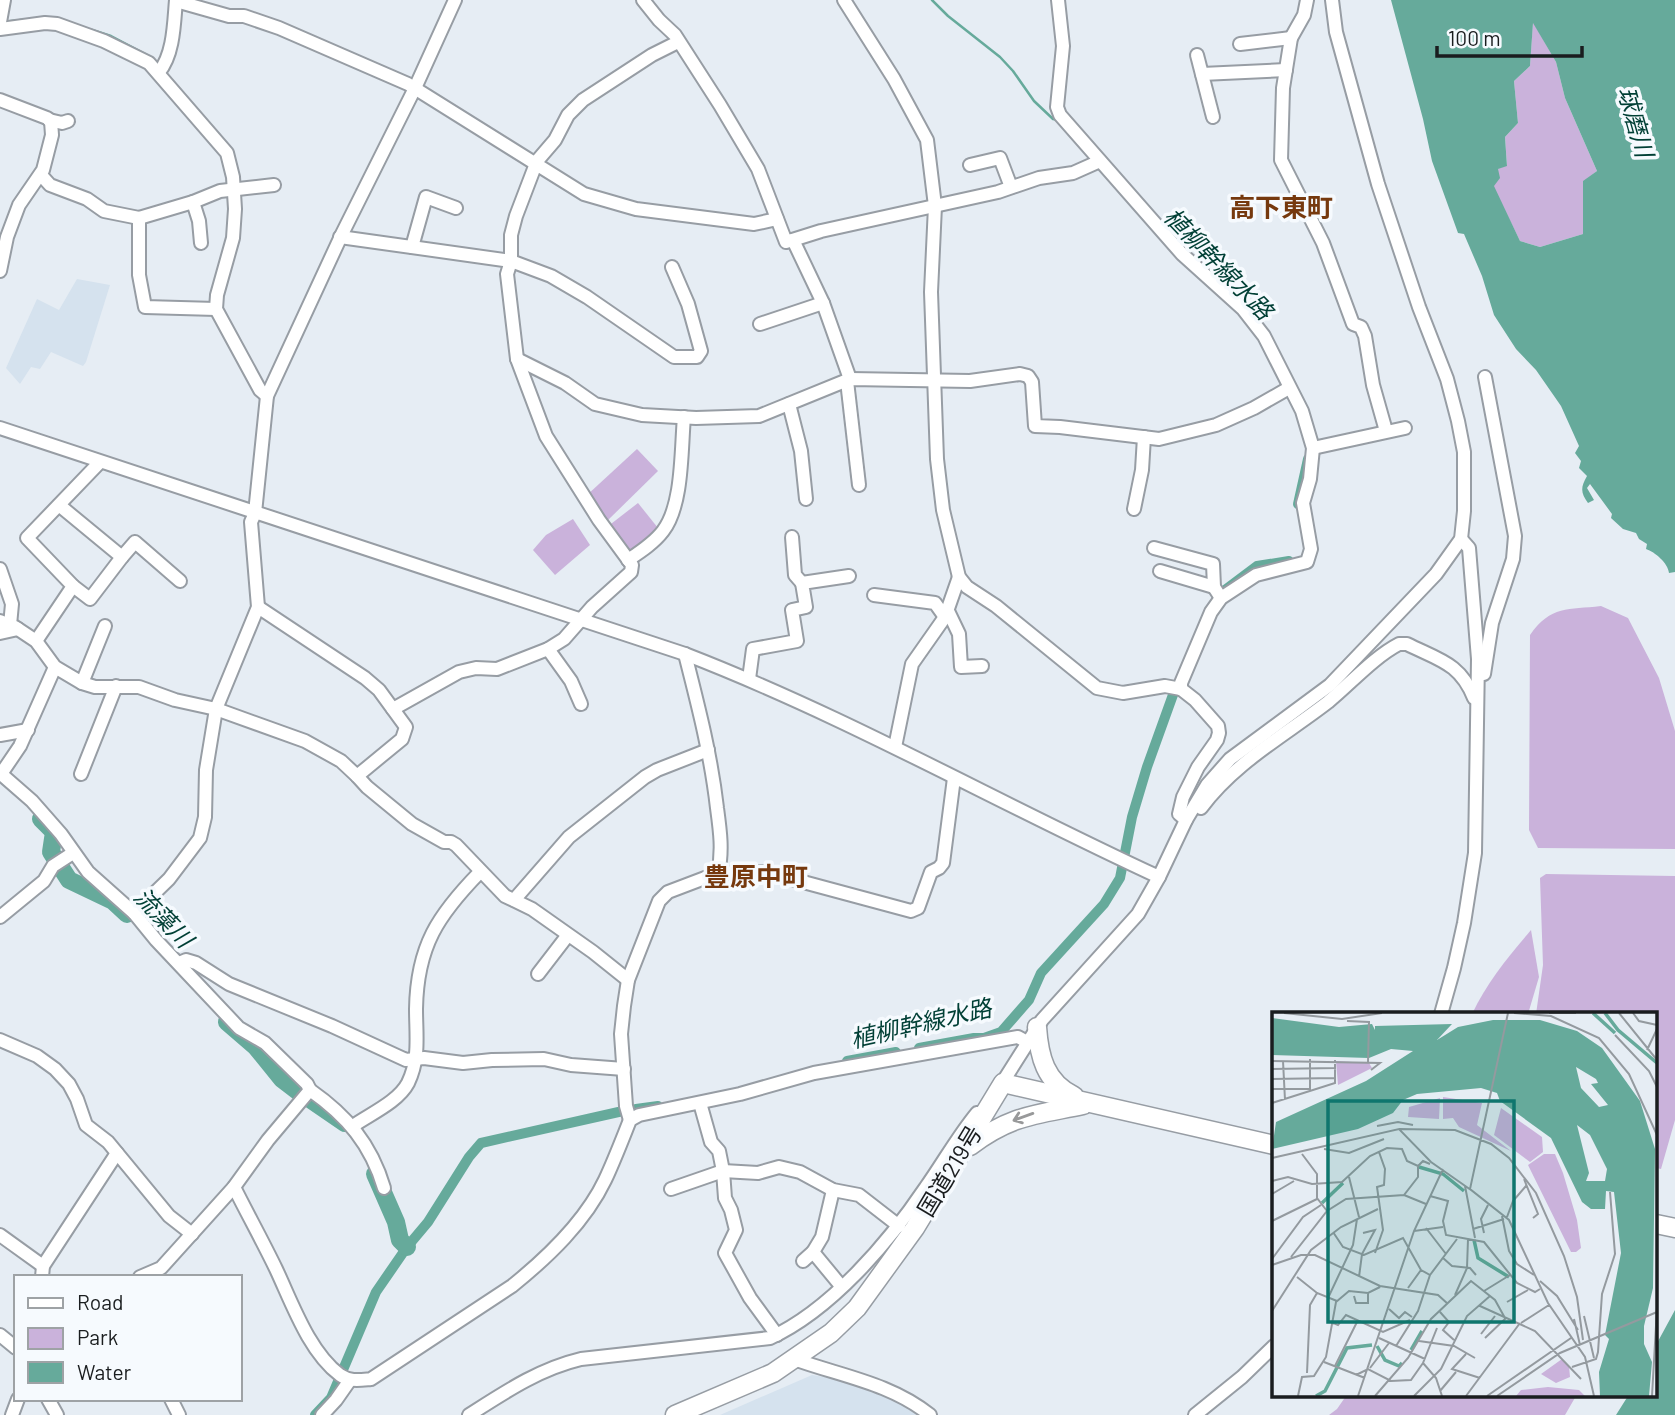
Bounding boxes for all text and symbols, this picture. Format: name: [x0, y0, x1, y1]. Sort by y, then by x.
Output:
scale bar: [1437, 14, 1582, 58]
text: 100 m: [1448, 25, 1501, 50]
water label: 球磨川: [1613, 83, 1661, 163]
district label: 高下東町: [1229, 191, 1333, 222]
water label: 植柳幹線水路: [1159, 201, 1281, 326]
district label: 豊原中町: [704, 860, 808, 891]
water label: 流藻川: [129, 881, 202, 955]
water label: 植柳幹線水路: [847, 992, 996, 1053]
inset map: [1272, 1012, 1658, 1398]
one-way arrow: [1012, 1112, 1034, 1125]
street label: 国道219号: [911, 1120, 987, 1221]
legend: [14, 1275, 242, 1401]
text: Road: [77, 1289, 123, 1314]
text: Park: [77, 1324, 118, 1349]
text: Water: [77, 1359, 132, 1384]

